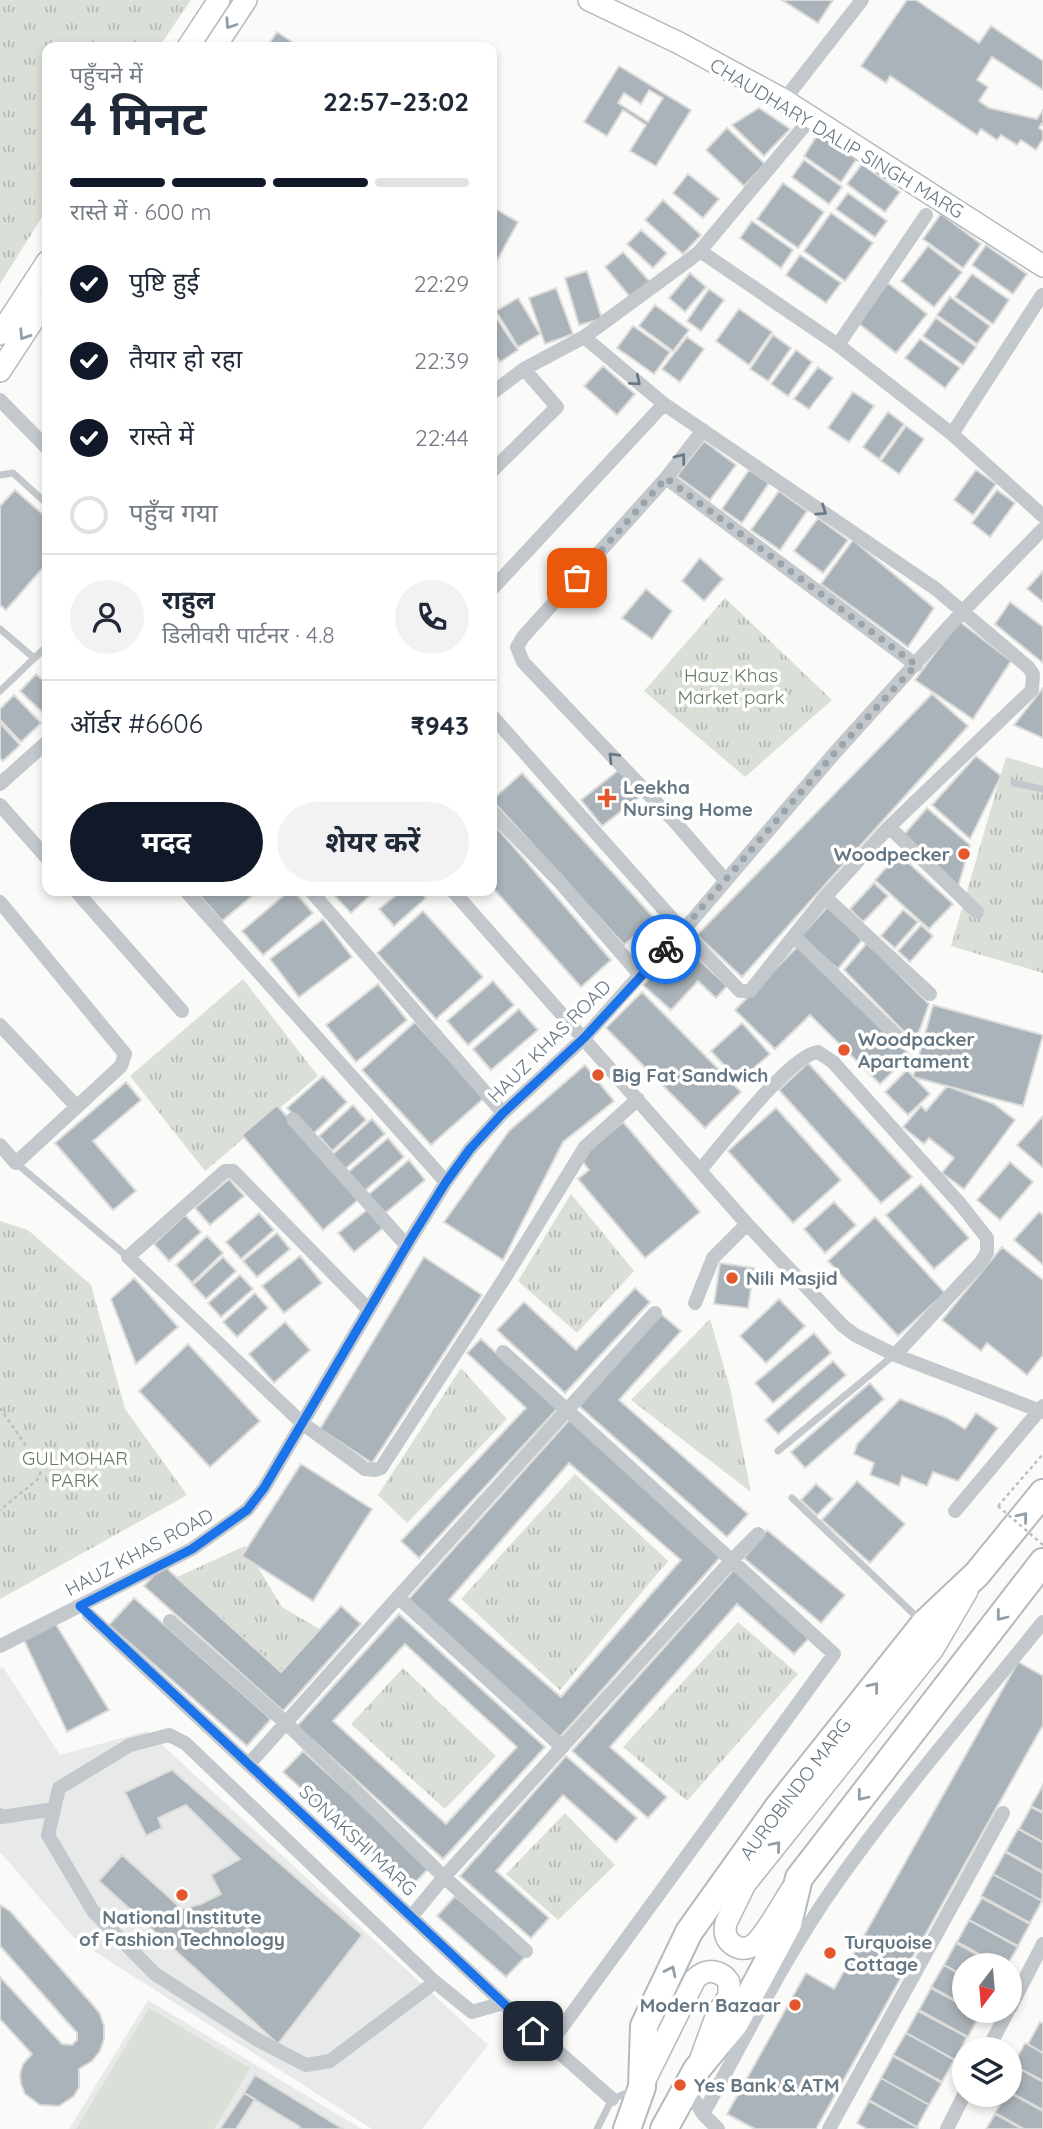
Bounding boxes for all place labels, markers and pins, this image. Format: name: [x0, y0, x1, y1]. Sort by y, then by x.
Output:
pin: [547, 548, 607, 608]
place label: Leekha Nursing Home: [623, 775, 753, 821]
marker: Leekha Nursing Home: [597, 788, 617, 808]
place label: Woodpecker: [834, 842, 950, 866]
marker: Woodpecker: [956, 846, 972, 862]
place label: Woodpacker Apartament: [858, 1027, 975, 1073]
marker: Woodpacker Apartament: [836, 1042, 852, 1058]
place label: Big Fat Sandwich: [612, 1063, 768, 1087]
marker: Big Fat Sandwich: [590, 1067, 606, 1083]
place label: Nili Masjid: [746, 1266, 838, 1290]
marker: Nili Masjid: [724, 1270, 740, 1286]
marker: National Institute of Fashion Technology: [174, 1887, 190, 1903]
place label: National Institute of Fashion Technology: [79, 1905, 285, 1951]
place label: Turquoise Cottage: [844, 1930, 932, 1976]
marker: Turquoise Cottage: [822, 1945, 838, 1961]
place label: Modern Bazaar: [640, 1993, 781, 2017]
marker: Modern Bazaar: [787, 1997, 803, 2013]
pin: [503, 2001, 563, 2061]
place label: Yes Bank & ATM: [694, 2073, 840, 2097]
marker: Yes Bank & ATM: [672, 2077, 688, 2093]

